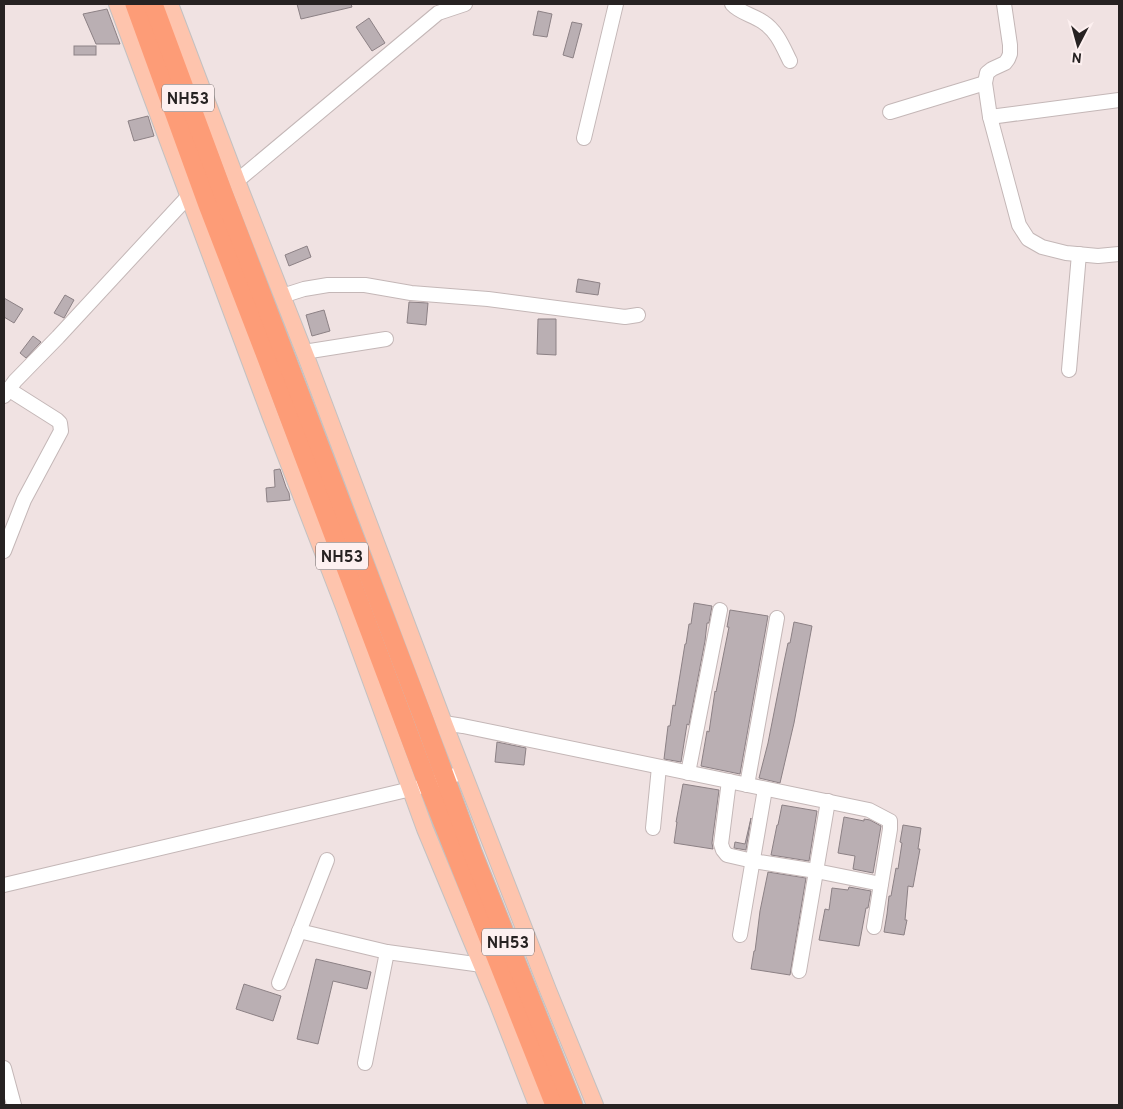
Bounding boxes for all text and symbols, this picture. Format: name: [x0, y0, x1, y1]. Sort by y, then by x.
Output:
north arrow: [1053, 20, 1103, 70]
text: N: [1071, 47, 1083, 65]
road number: NH53: [162, 85, 214, 112]
road number: NH53: [316, 542, 368, 570]
road number: NH53: [482, 929, 534, 956]

